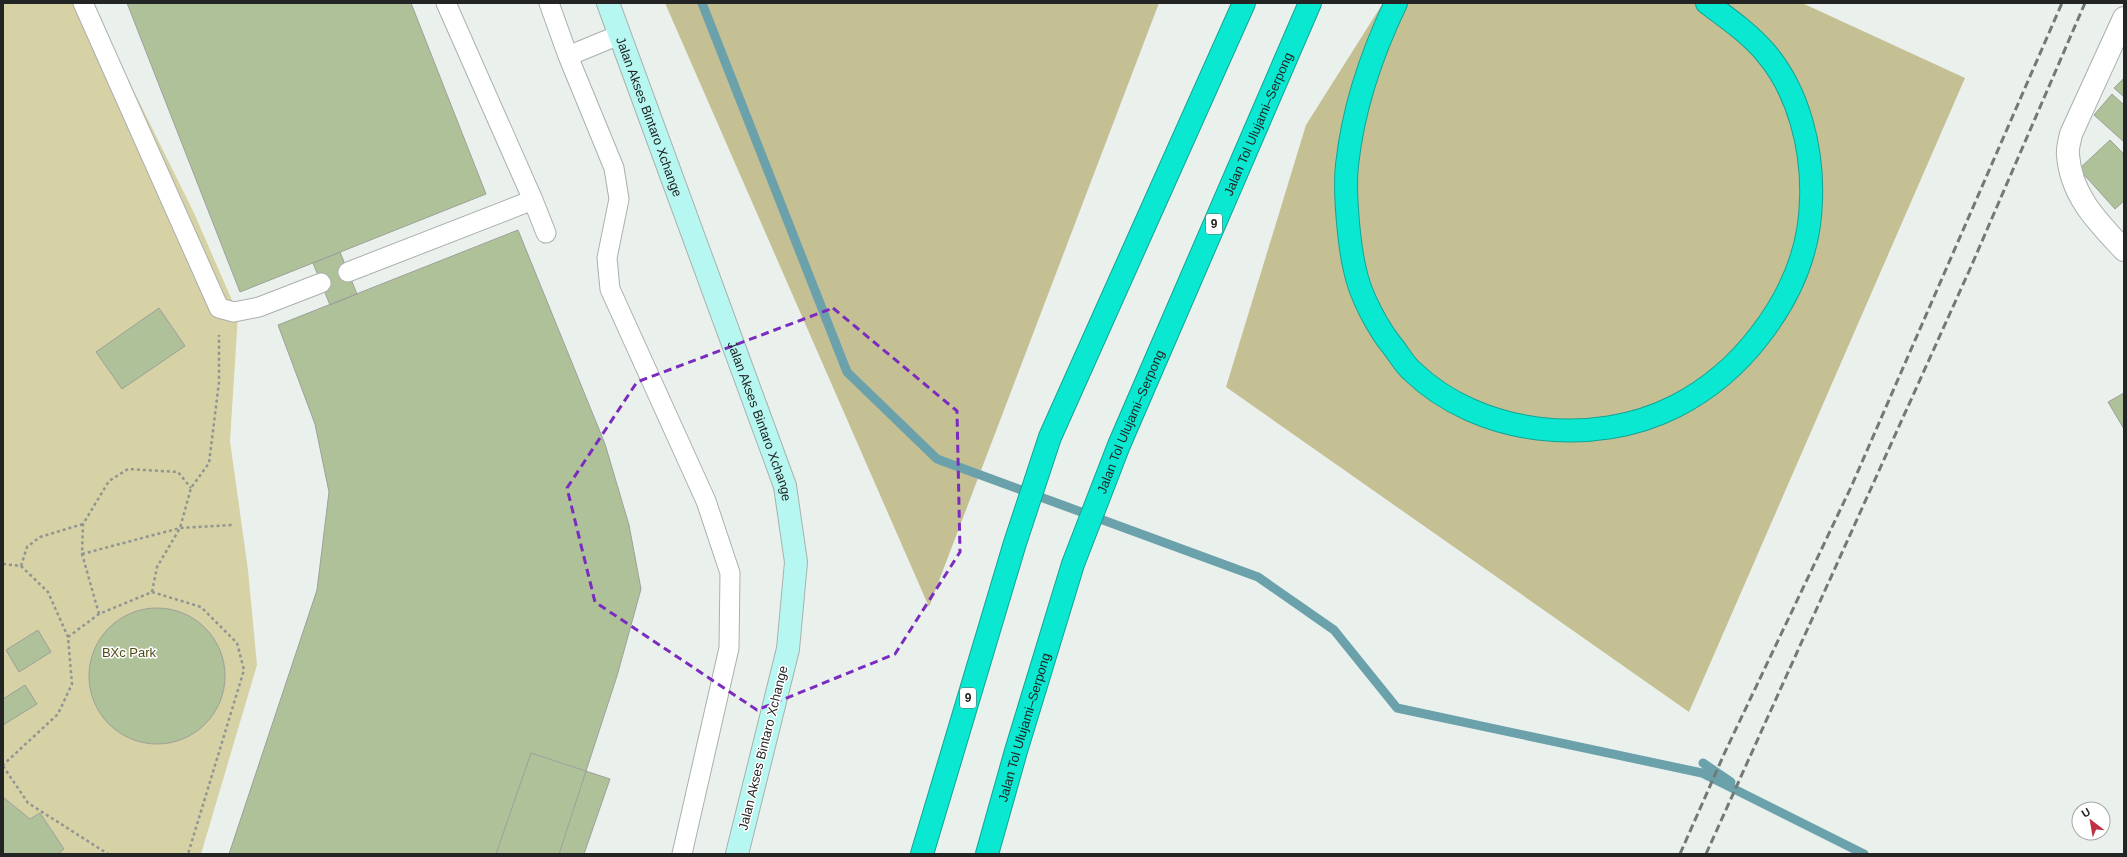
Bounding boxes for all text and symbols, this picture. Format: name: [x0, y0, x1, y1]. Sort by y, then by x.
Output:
street label: Jalan Akses Bintaro Xchange: [613, 35, 686, 199]
street label: Jalan Tol Ulujami–Serpong: [1220, 50, 1295, 198]
road number: 9: [1206, 214, 1222, 234]
street label: Jalan Akses Bintaro Xchange: [725, 339, 795, 502]
street label: Jalan Tol Ulujami–Serpong: [1093, 347, 1167, 496]
park label: BXc Park: [102, 645, 157, 660]
street label: Jalan Tol Ulujami–Serpong: [995, 651, 1053, 803]
street label: Jalan Akses Bintaro Xchange: [735, 664, 791, 832]
road number: 9: [960, 688, 976, 708]
north arrow: [2071, 801, 2111, 841]
text: U: [2079, 805, 2092, 820]

